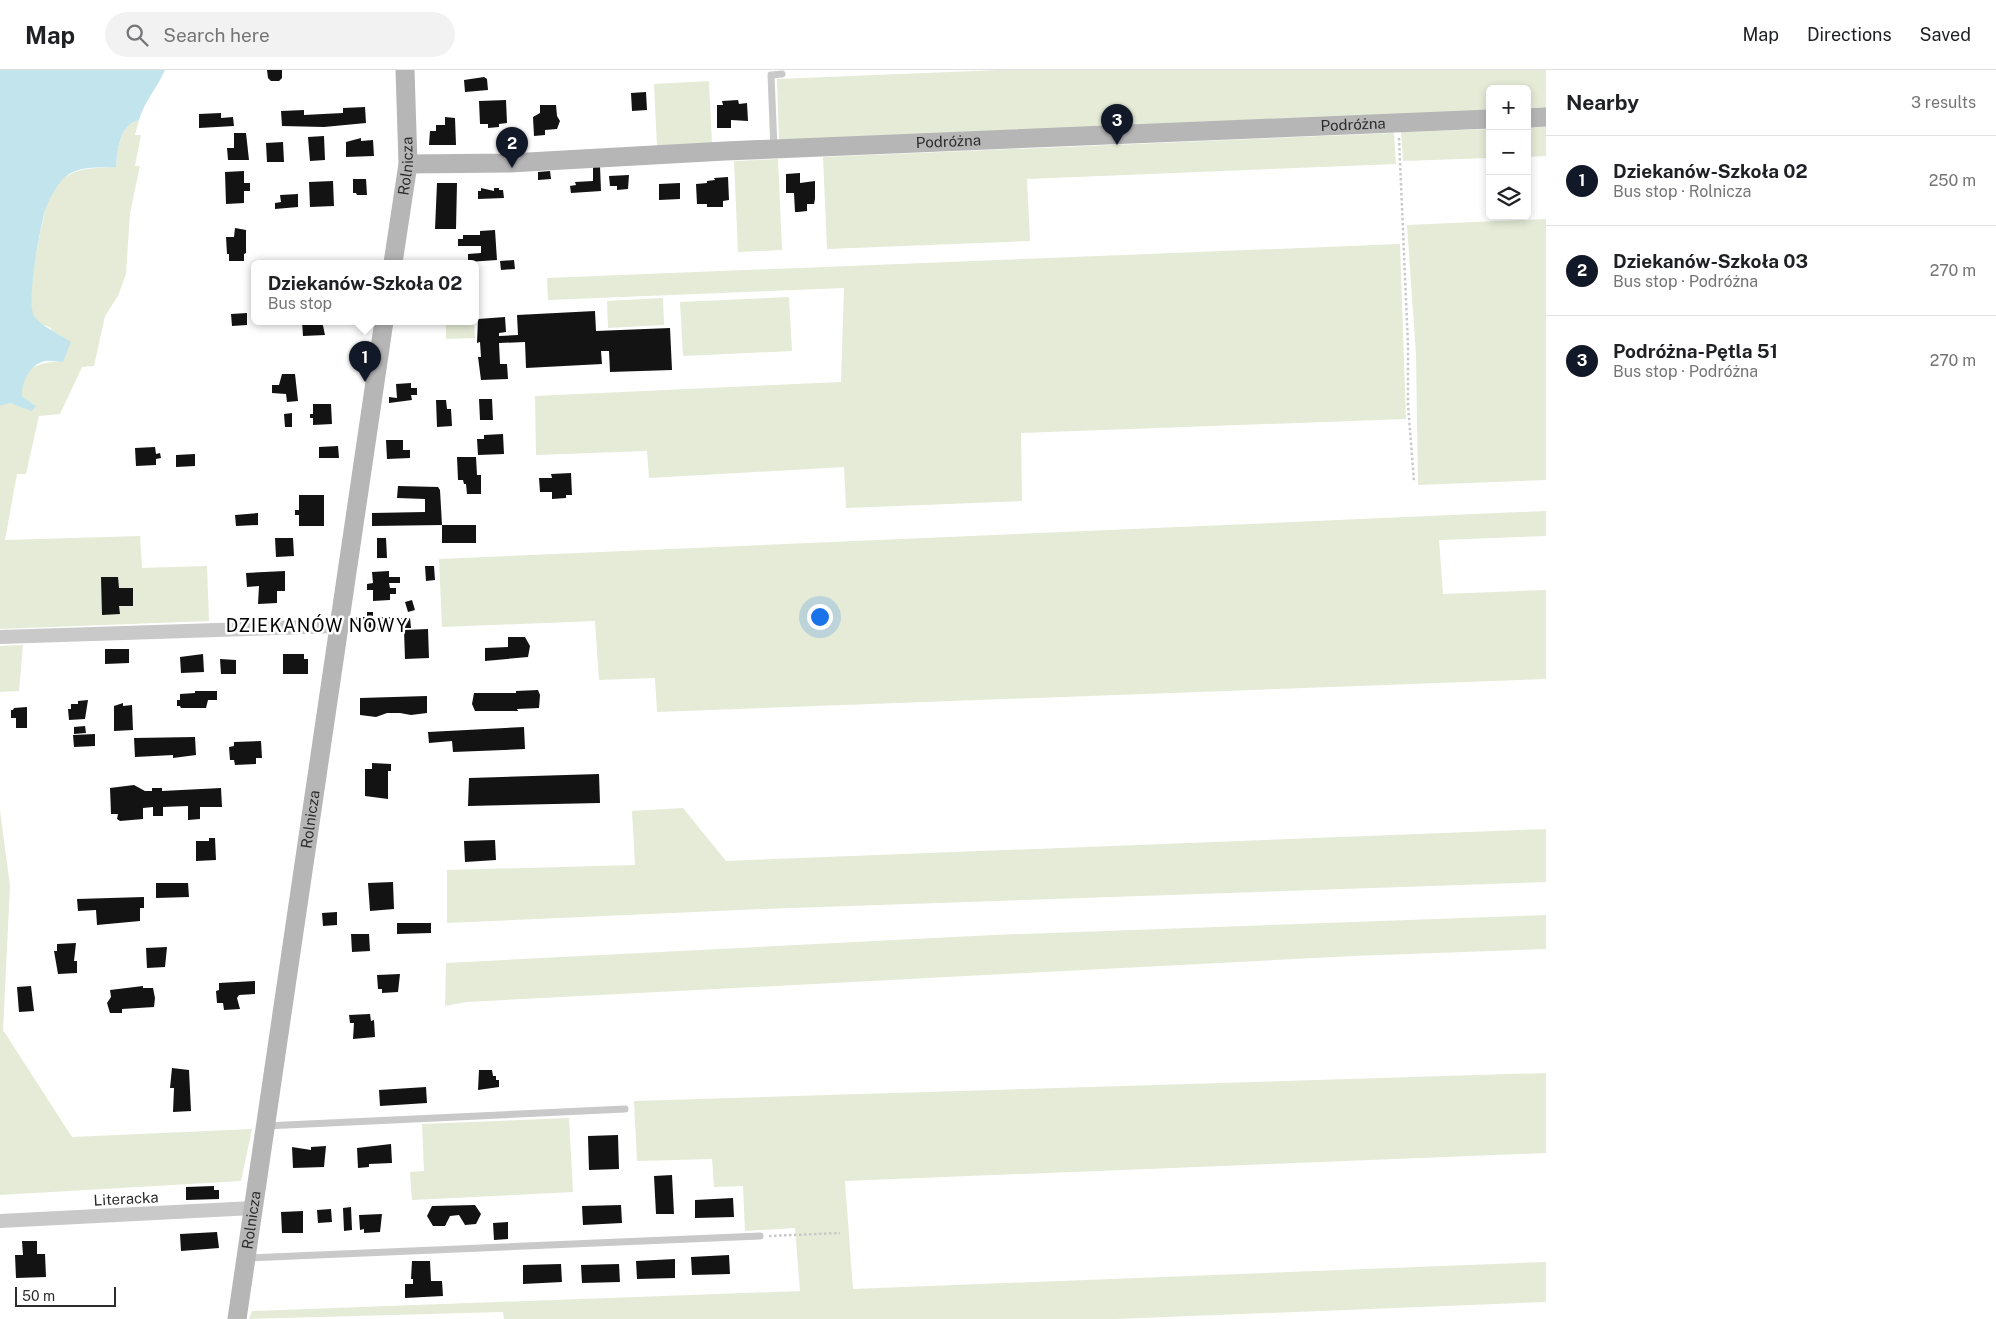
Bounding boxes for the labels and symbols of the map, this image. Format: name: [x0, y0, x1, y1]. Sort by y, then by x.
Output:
pin: 3: [1101, 104, 1133, 145]
street label: Podróżna: [1320, 114, 1386, 134]
pin: 2: [496, 127, 528, 168]
street label: Podróżna: [916, 131, 981, 151]
street label: Rolnicza: [394, 136, 416, 196]
pin: 1: [349, 341, 381, 382]
your location: [807, 604, 833, 630]
district label: DZIEKANÓW NOWY: [226, 614, 408, 636]
street label: Rolnicza: [297, 789, 323, 850]
street label: Literacka: [93, 1188, 159, 1209]
street label: Rolnicza: [238, 1190, 264, 1250]
scale bar: [15, 1284, 116, 1307]

